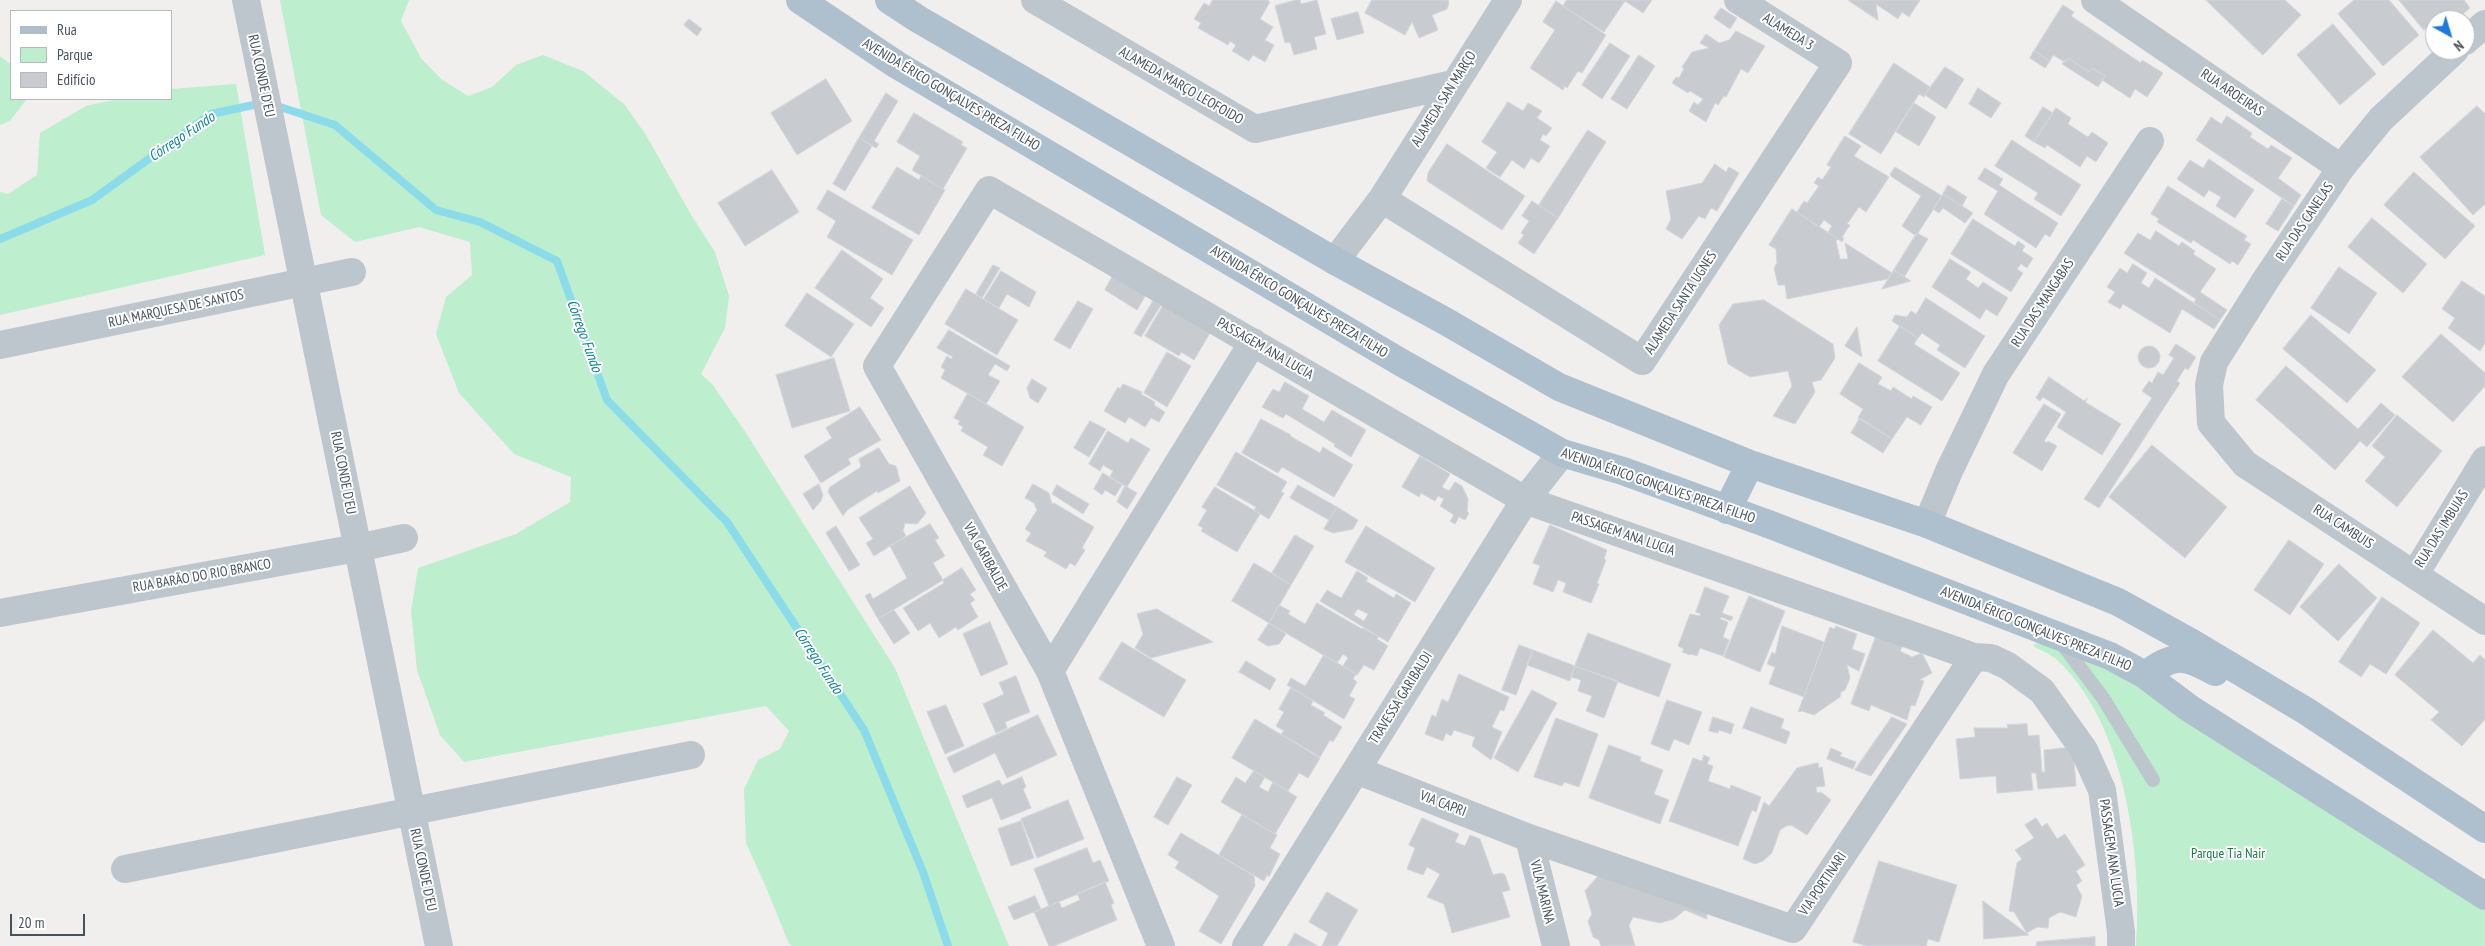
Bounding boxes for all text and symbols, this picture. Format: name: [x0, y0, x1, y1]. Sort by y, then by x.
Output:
legend: [10, 10, 172, 100]
street label: ALAMEDA 3: [1759, 10, 1817, 54]
north arrow: [2425, 10, 2475, 60]
text: Rua: [57, 20, 77, 39]
street label: RUA CONDE D'EU: [244, 33, 278, 119]
street label: AVENIDA ÉRICO GONÇALVES PREZA FILHO: [859, 35, 1043, 155]
text: N: [2450, 37, 2467, 55]
street label: ALAMEDA MARÇO LEOFOIDO: [1116, 44, 1246, 128]
text: Parque: [57, 45, 93, 64]
street label: ALAMEDA SAN MARÇO: [1408, 48, 1480, 150]
street label: RUA AROEIRAS: [2197, 66, 2267, 120]
text: Edifício: [57, 70, 95, 89]
water label: Córrego Fundo: [146, 108, 218, 166]
street label: RUA DAS CANELAS: [2273, 180, 2337, 264]
street label: AVENIDA ÉRICO GONÇALVES PREZA FILHO: [1207, 242, 1391, 362]
street label: ALAMEDA SANTA UGNES: [1641, 248, 1721, 358]
street label: RUA DAS MANGABAS: [2008, 256, 2078, 350]
street label: RUA MARQUESA DE SANTOS: [107, 286, 245, 332]
water label: Córrego Fundo: [563, 297, 605, 375]
street label: PASSAGEM ANA LUCIA: [1214, 315, 1316, 383]
street label: RUA CONDE D'EU: [327, 430, 359, 516]
street label: AVENIDA ÉRICO GONÇALVES PREZA FILHO: [1559, 445, 1757, 527]
street label: RUA DAS IMBUIAS: [2412, 487, 2472, 571]
street label: RUA CAMBUIS: [2310, 501, 2376, 553]
street label: PASSAGEM ANA LUCIA: [1569, 508, 1677, 560]
street label: VIA GARIBALDE: [959, 520, 1011, 594]
street label: RUA BARÃO DO RIO BRANCO: [132, 556, 272, 596]
street label: AVENIDA ÉRICO GONÇALVES PREZA FILHO: [1938, 583, 2134, 675]
water label: Córrego Fundo: [790, 624, 846, 698]
street label: TRAVESSA GARIBALDI: [1366, 649, 1436, 747]
street label: VIA CAPRI: [1417, 788, 1469, 820]
street label: PASSAGEM ANA LUCIA: [2095, 798, 2127, 908]
street label: RUA CONDE D'EU: [406, 827, 440, 913]
park label: Parque Tia Nair: [2191, 846, 2265, 862]
street label: VIA PORTINARI: [1796, 849, 1850, 919]
street label: VILA MARINA: [1526, 858, 1558, 926]
scale bar: [12, 904, 88, 936]
text: 20 m: [18, 913, 44, 932]

